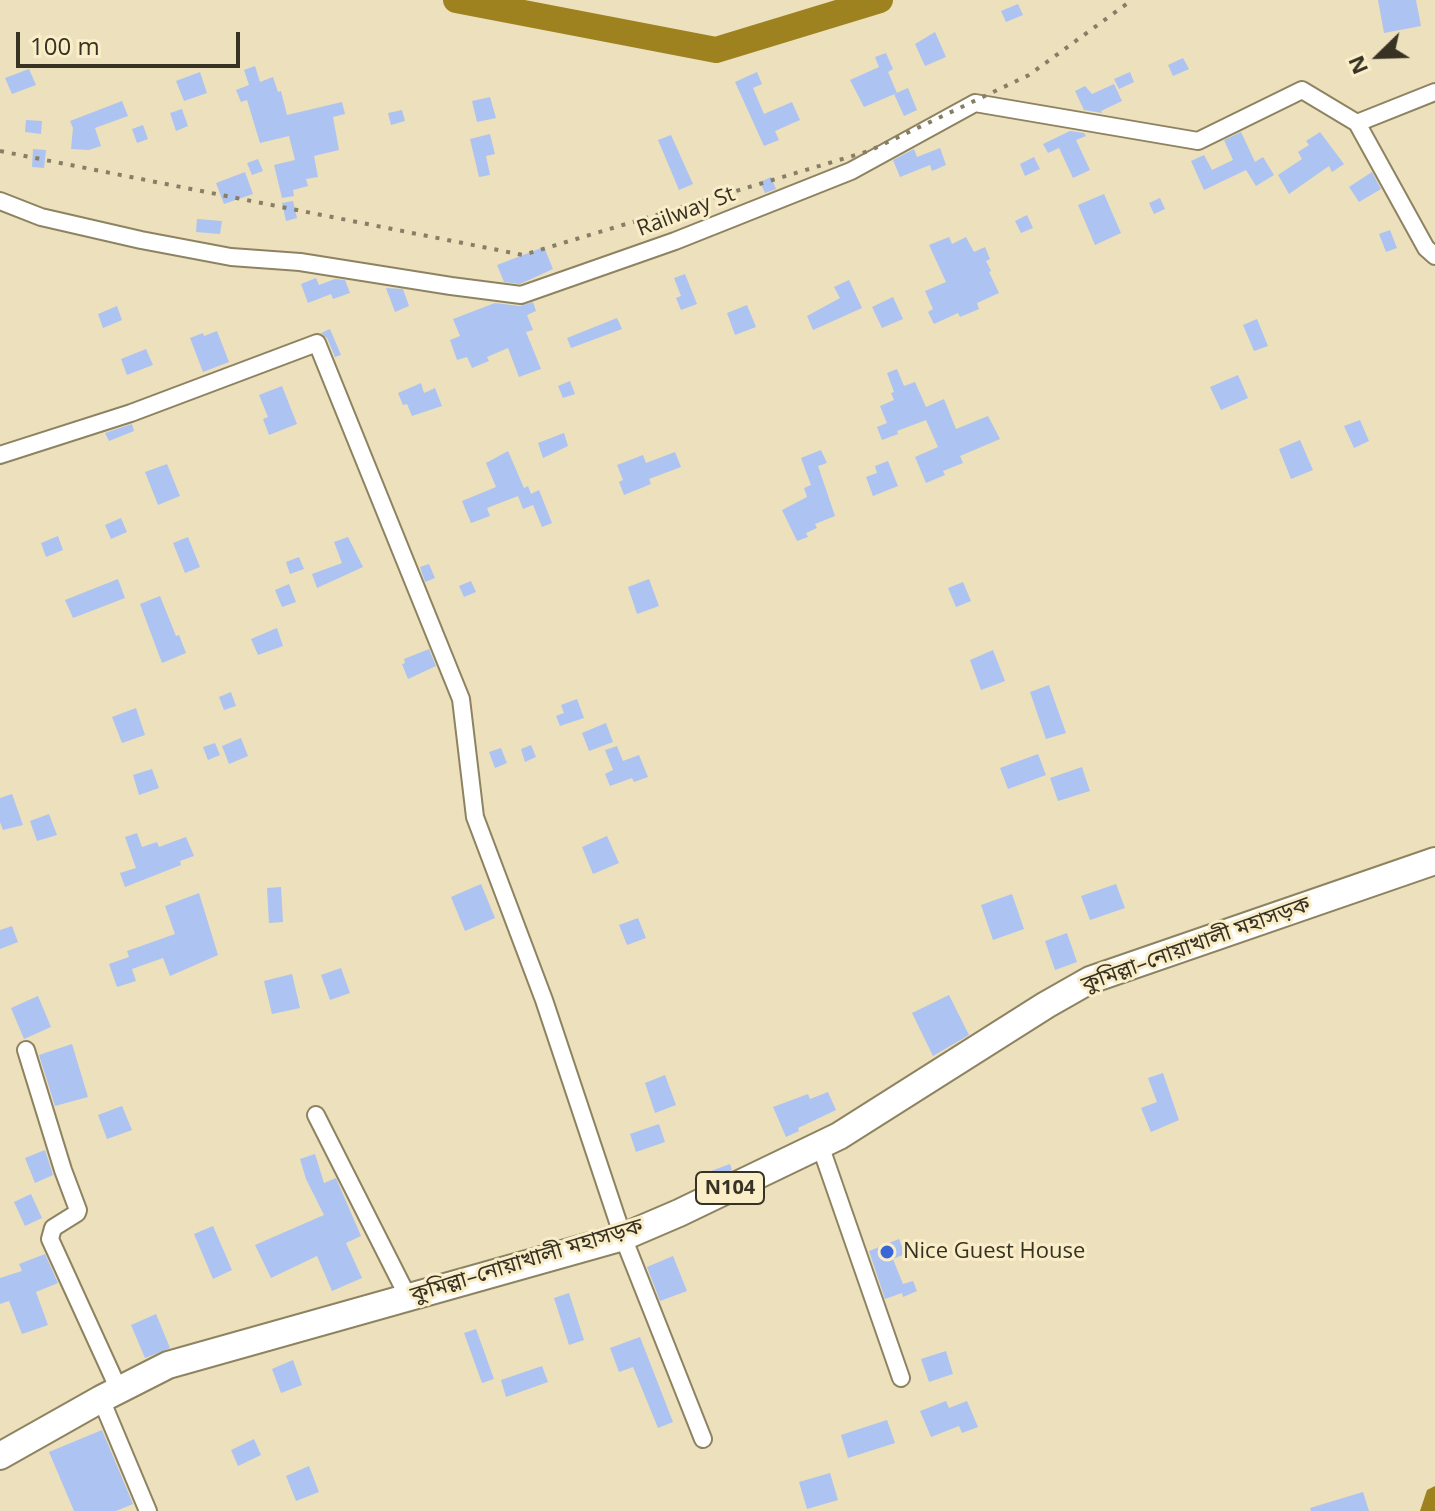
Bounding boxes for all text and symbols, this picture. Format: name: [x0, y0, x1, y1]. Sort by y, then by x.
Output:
scale bar: [20, 16, 244, 66]
north arrow: [1339, 16, 1419, 96]
text: 100 m: [30, 29, 100, 62]
text: N: [1340, 51, 1374, 79]
street label: Railway St: [633, 181, 739, 243]
street label: কুমিল্লা–নোয়াখালী মহাসড়ক: [1078, 891, 1314, 999]
road number: N104: [696, 1172, 764, 1204]
street label: কুমিল্লা–নোয়াখালী মহাসড়ক: [408, 1213, 646, 1309]
place label: Nice Guest House: [903, 1239, 1085, 1265]
marker: Nice Guest House: [878, 1243, 896, 1261]

